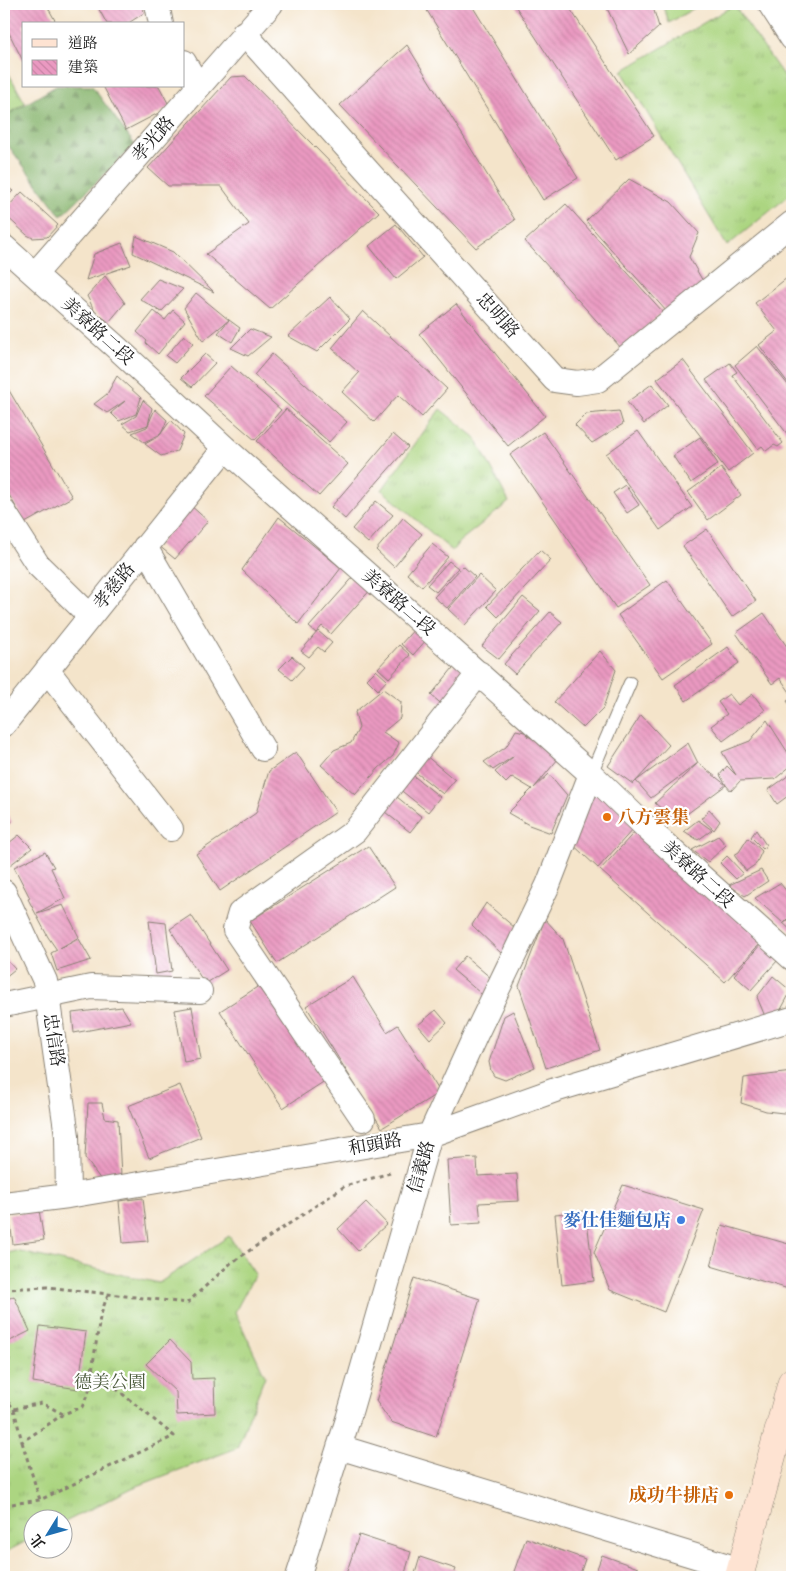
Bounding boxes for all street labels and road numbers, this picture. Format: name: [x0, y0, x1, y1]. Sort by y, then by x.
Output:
street label: 孝光路: [128, 112, 181, 168]
street label: 忠明路: [470, 288, 523, 344]
street label: 美寮路二段: [56, 293, 138, 371]
street label: 孝慈路: [89, 559, 141, 615]
street label: 美寮路二段: [357, 565, 440, 641]
street label: 美寮路二段: [656, 836, 738, 914]
street label: 忠信路: [37, 1012, 68, 1069]
street label: 和頭路: [347, 1129, 404, 1161]
street label: 信義路: [404, 1138, 441, 1197]

